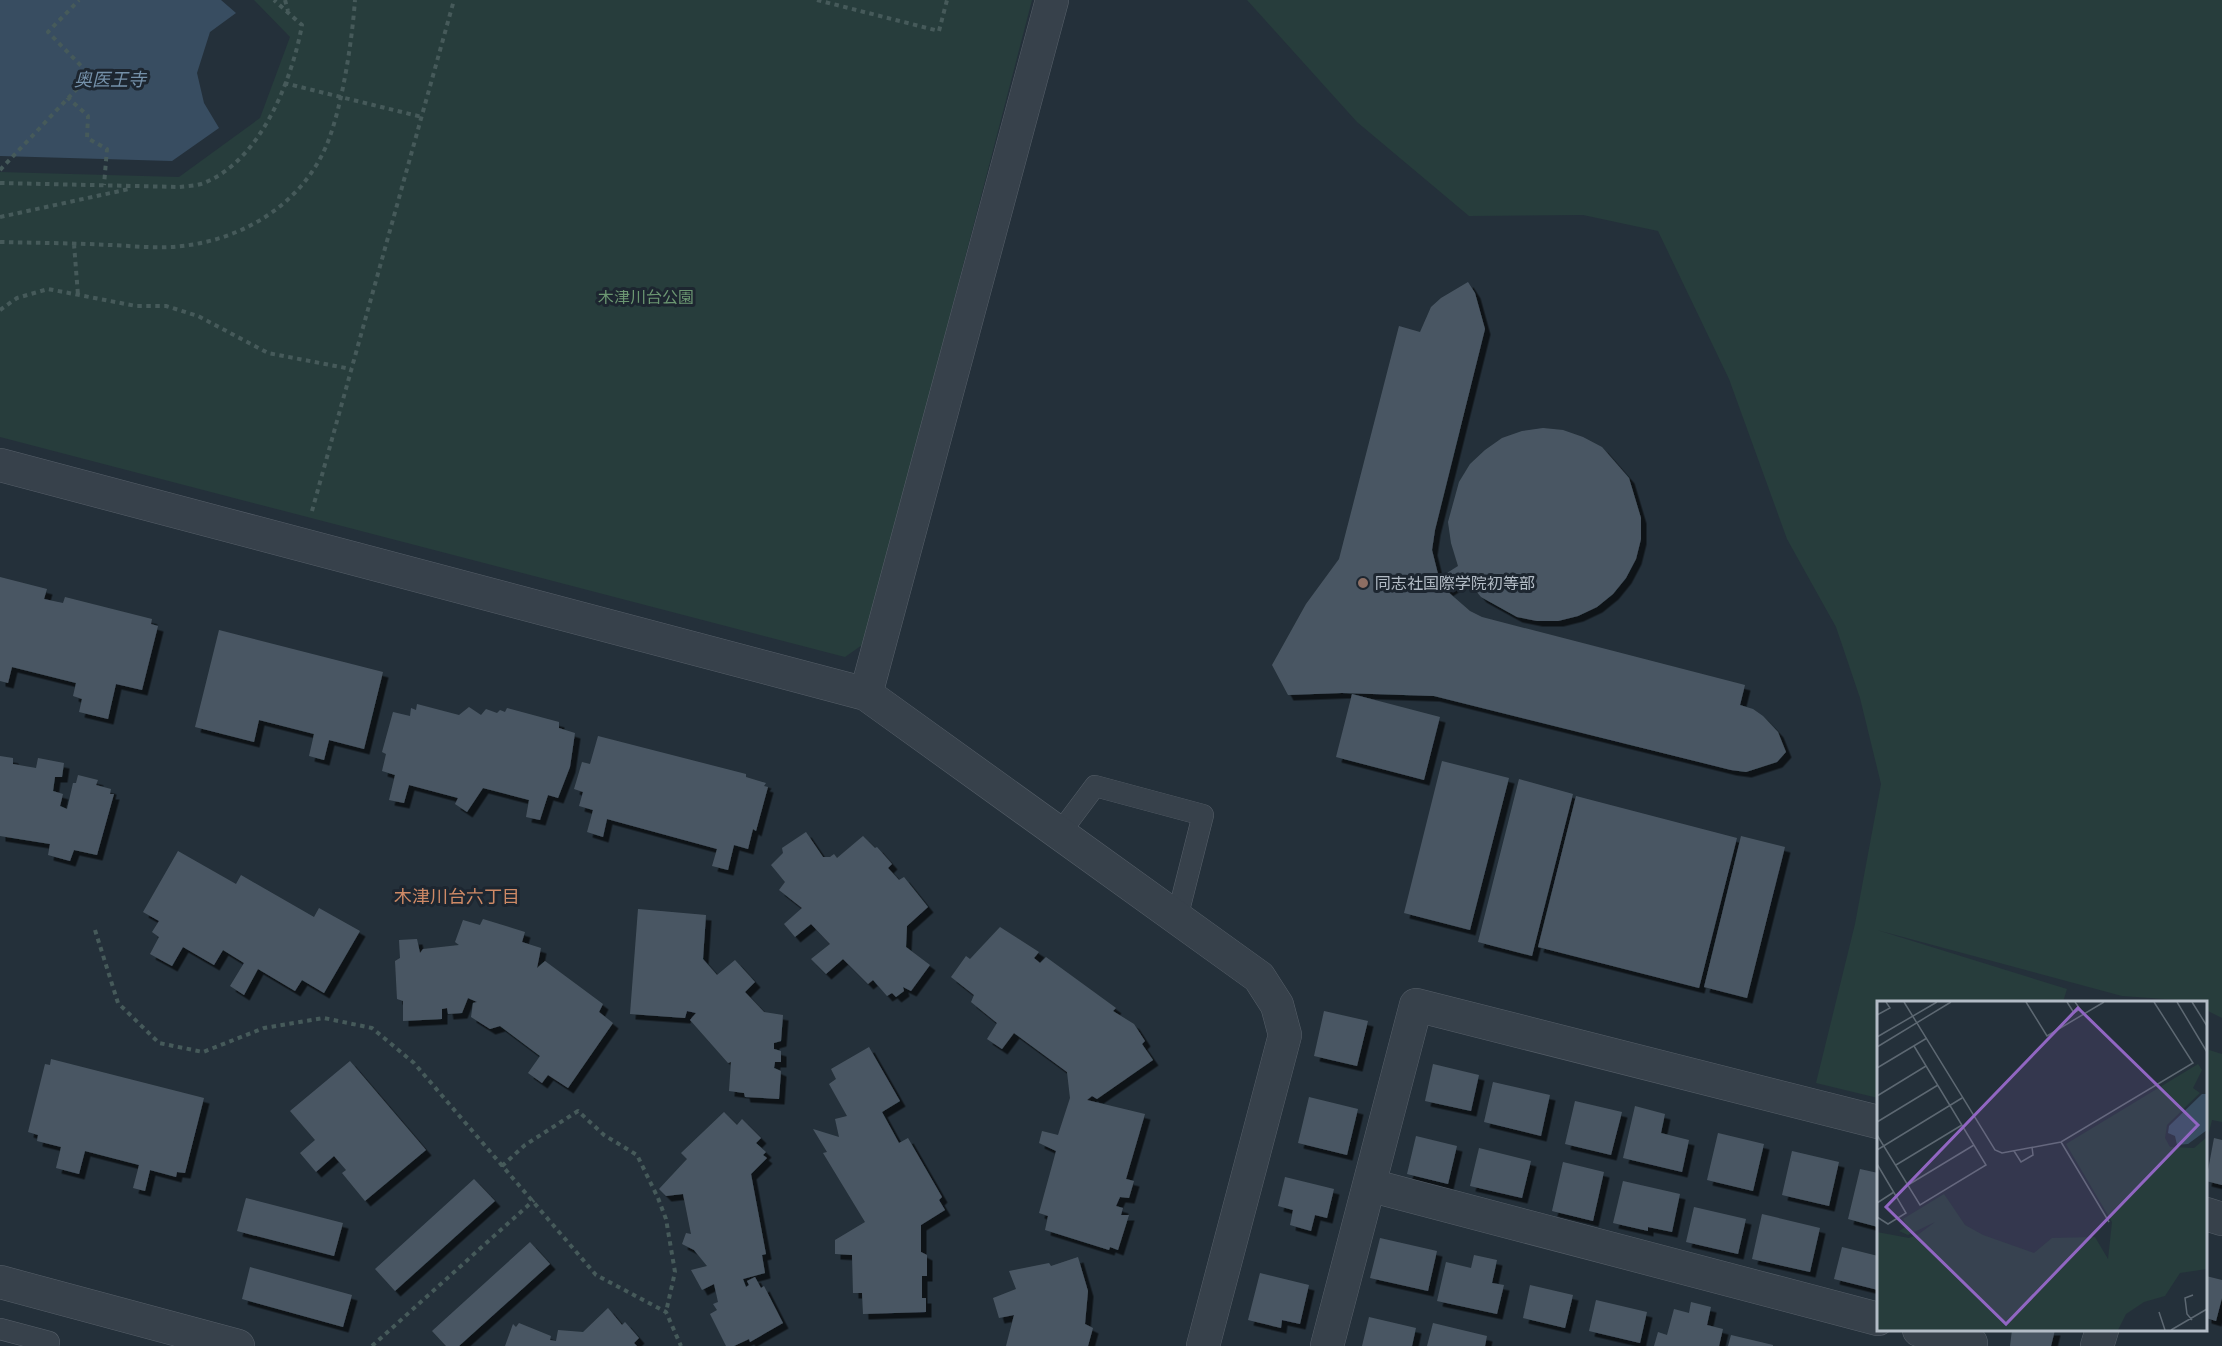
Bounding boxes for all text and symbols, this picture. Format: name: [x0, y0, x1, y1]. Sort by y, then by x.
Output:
water label: 奥医王寺: [74, 69, 148, 90]
park label: 木津川台公園: [598, 288, 694, 307]
place label: 同志社国際学院初等部: [1375, 574, 1535, 593]
marker: 同志社国際学院初等部: [1356, 576, 1370, 590]
district label: 木津川台六丁目: [394, 886, 520, 907]
inset map: [1877, 1001, 2207, 1331]

